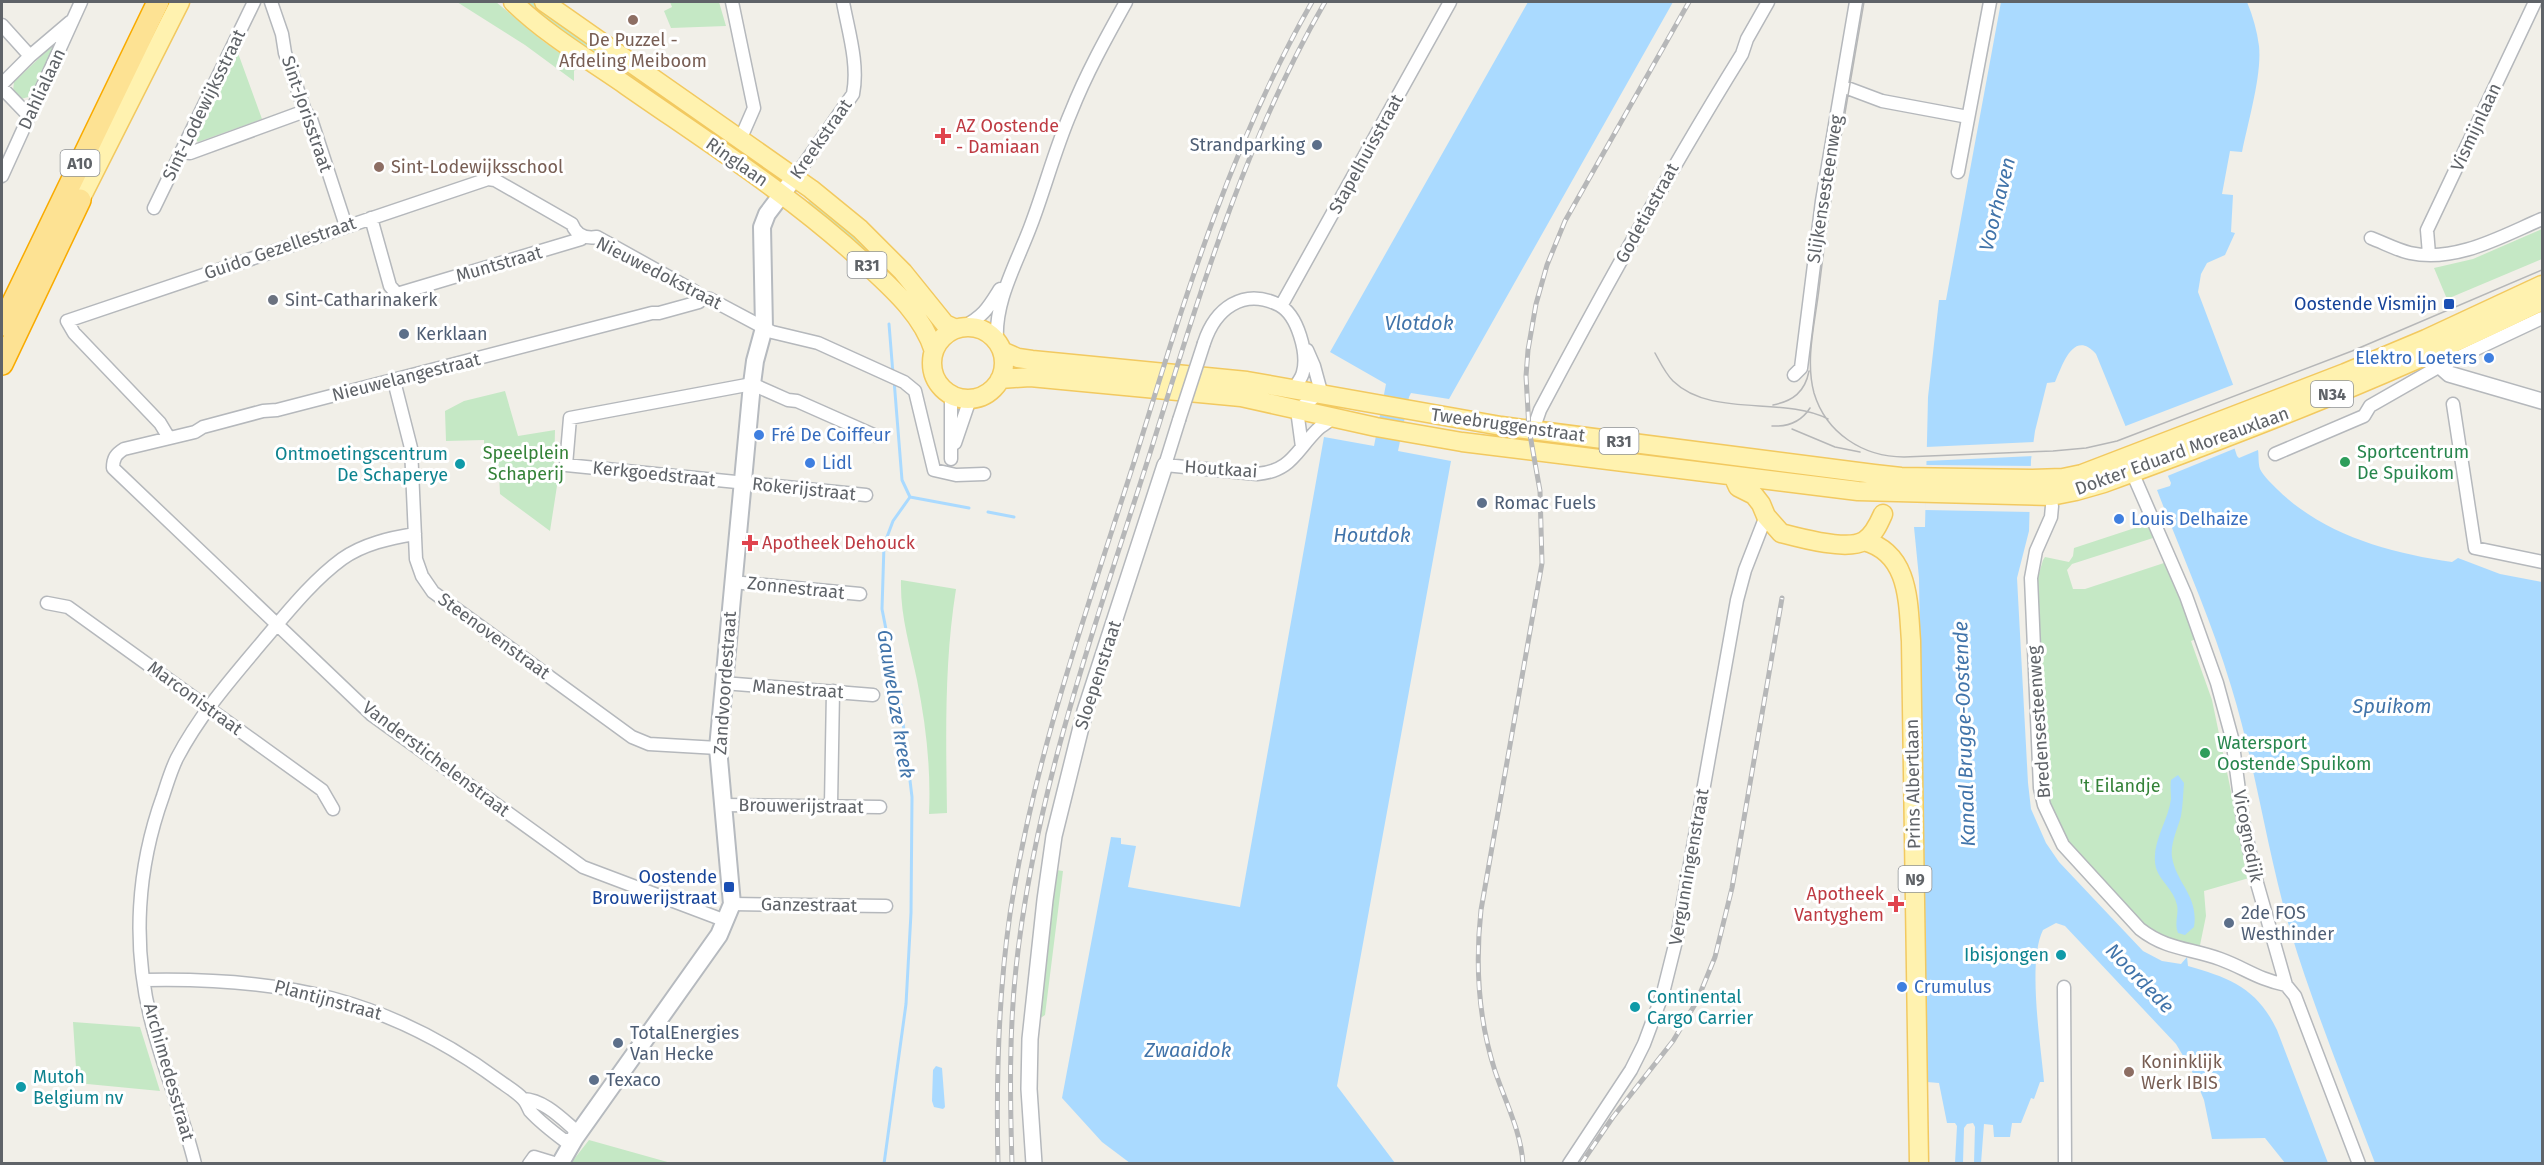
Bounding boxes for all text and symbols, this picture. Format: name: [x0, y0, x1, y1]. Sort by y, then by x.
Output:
marker: De Puzzel - Afdeling Meiboom: [626, 13, 640, 27]
street label: Sint-Lodewijksstraat: [158, 25, 250, 184]
place label: De Puzzel - Afdeling Meiboom: [559, 29, 707, 72]
street label: Dahlialaan: [14, 45, 70, 133]
street label: Sint-Jorisstraat: [277, 53, 337, 176]
street label: Vismijnlaan: [2446, 79, 2506, 175]
street label: Stapelhuisstraat: [1324, 90, 1408, 218]
street label: Kreekstraat: [785, 94, 857, 183]
street label: Slijkensesteenweg: [1802, 113, 1848, 265]
place label: AZ Oostende - Damiaan: [956, 115, 1059, 158]
marker: AZ Oostende - Damiaan: [934, 127, 952, 145]
street label: Ringlaan: [702, 133, 772, 191]
place label: Strandparking: [1190, 134, 1306, 156]
marker: Strandparking: [1310, 138, 1324, 152]
road number: A10: [60, 150, 100, 176]
water label: Voorhaven: [1974, 155, 2020, 253]
place label: Sint-Lodewijksschool: [391, 156, 563, 178]
street label: Godetiastraat: [1611, 159, 1684, 267]
marker: Sint-Lodewijksschool: [372, 160, 386, 174]
street label: Guido Gezellestraat: [201, 212, 359, 284]
street label: Nieuwedokstraat: [593, 232, 726, 314]
street label: Muntstraat: [453, 241, 545, 287]
road number: R31: [848, 252, 886, 278]
place label: Sint-Catharinakerk: [285, 289, 438, 311]
marker: Sint-Catharinakerk: [266, 293, 280, 307]
place label: Oostende Vismijn: [2294, 293, 2437, 315]
marker: Oostende Vismijn: [2442, 297, 2456, 311]
water label: Vlotdok: [1384, 311, 1454, 335]
place label: Kerklaan: [416, 323, 488, 345]
marker: Kerklaan: [397, 327, 411, 341]
place label: Elektro Loeters: [2355, 347, 2477, 369]
street label: Nieuwelangestraat: [330, 348, 483, 406]
marker: Elektro Loeters: [2482, 351, 2496, 365]
road number: N34: [2311, 381, 2353, 407]
street label: Dokter Eduard Moreauxlaan: [2072, 402, 2292, 500]
street label: Tweebruggenstraat: [1430, 403, 1587, 447]
place label: Fré De Coiffeur: [771, 424, 891, 446]
marker: Fré De Coiffeur: [752, 428, 766, 442]
road number: R31: [1600, 428, 1638, 454]
place label: Sportcentrum De Spuikom: [2357, 441, 2469, 484]
park label: Speelplein Schaperij: [483, 442, 569, 485]
place label: Ontmoetingscentrum De Schaperye: [275, 443, 448, 486]
place label: Lidl: [822, 452, 852, 474]
street label: Houtkaai: [1184, 455, 1258, 483]
marker: Sportcentrum De Spuikom: [2338, 455, 2352, 469]
marker: Lidl: [803, 456, 817, 470]
marker: Ontmoetingscentrum De Schaperye: [453, 457, 467, 471]
street label: Kerkgoedstraat: [591, 457, 717, 491]
street label: Rokerijstraat: [751, 473, 857, 505]
place label: Romac Fuels: [1494, 492, 1596, 514]
marker: Romac Fuels: [1475, 496, 1489, 510]
place label: Louis Delhaize: [2131, 508, 2248, 530]
marker: Louis Delhaize: [2112, 512, 2126, 526]
water label: Houtdok: [1333, 523, 1411, 547]
place label: Apotheek Dehouck: [762, 532, 916, 554]
marker: Apotheek Dehouck: [743, 536, 757, 550]
street label: Zonnestraat: [746, 572, 846, 604]
street label: Steenovenstraat: [434, 588, 555, 684]
street label: Zandvoordestraat: [709, 610, 741, 756]
street label: Sloepenstraat: [1070, 617, 1126, 732]
water label: Kanaal Brugge-Oostende: [1948, 621, 1980, 847]
water label: Gauweloze kreek: [872, 628, 920, 780]
street label: Bredensesteenweg: [2023, 644, 2055, 799]
street label: Marconistraat: [143, 656, 247, 740]
street label: Manestraat: [752, 675, 845, 703]
water label: Spuikom: [2352, 694, 2431, 718]
street label: Vanderstichelenstraat: [358, 696, 514, 822]
street label: Prins Albertlaan: [1901, 719, 1925, 849]
place label: Watersport Oostende Spuikom: [2217, 732, 2371, 775]
marker: Watersport Oostende Spuikom: [2198, 746, 2212, 760]
park label: 't Eilandje: [2079, 775, 2161, 797]
street label: Vergunningenstraat: [1664, 786, 1714, 947]
street label: Vicognedijk: [2228, 788, 2268, 885]
street label: Brouwerijstraat: [738, 794, 864, 818]
place label: Oostende Brouwerijstraat: [592, 866, 717, 909]
road number: N9: [1898, 866, 1932, 892]
marker: Oostende Brouwerijstraat: [722, 880, 736, 894]
place label: Apotheek Vantyghem: [1794, 883, 1885, 926]
street label: Ganzestraat: [761, 893, 858, 917]
marker: Apotheek Vantyghem: [1889, 897, 1903, 911]
place label: 2de FOS Westhinder: [2241, 902, 2334, 945]
marker: 2de FOS Westhinder: [2222, 916, 2236, 930]
water label: Noordede: [2101, 938, 2179, 1018]
place label: Ibisjongen: [1964, 944, 2049, 966]
marker: Ibisjongen: [2054, 948, 2068, 962]
street label: Plantijnstraat: [272, 975, 385, 1025]
place label: Crumulus: [1914, 976, 1991, 998]
marker: Crumulus: [1895, 980, 1909, 994]
place label: Continental Cargo Carrier: [1647, 986, 1753, 1029]
marker: Continental Cargo Carrier: [1628, 1000, 1642, 1014]
street label: Archimedesstraat: [139, 1001, 199, 1144]
place label: TotalEnergies Van Hecke: [630, 1022, 739, 1065]
marker: TotalEnergies Van Hecke: [611, 1036, 625, 1050]
water label: Zwaaidok: [1144, 1038, 1232, 1062]
place label: Koninklijk Werk IBIS: [2141, 1051, 2223, 1094]
marker: Koninklijk Werk IBIS: [2122, 1065, 2136, 1079]
place label: Mutoh Belgium nv: [33, 1066, 124, 1109]
place label: Texaco: [606, 1069, 661, 1091]
marker: Texaco: [587, 1073, 601, 1087]
marker: Mutoh Belgium nv: [14, 1080, 28, 1094]

